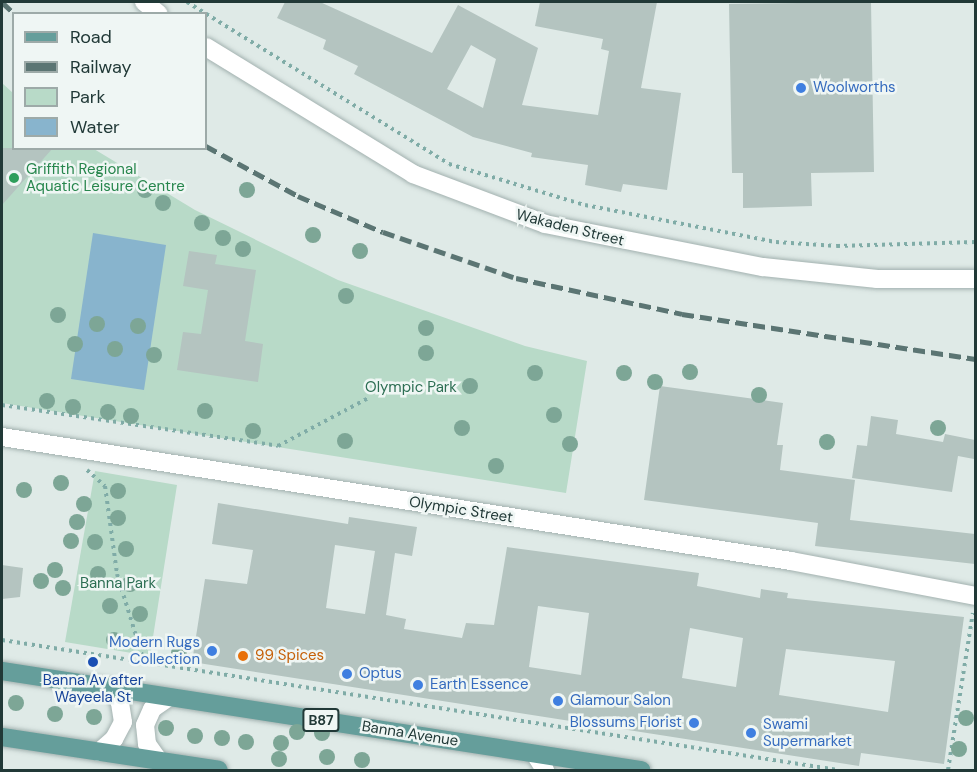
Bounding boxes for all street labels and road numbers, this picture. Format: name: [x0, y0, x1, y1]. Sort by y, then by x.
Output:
street label: Wakaden Street: [514, 206, 626, 250]
street label: Olympic Street: [408, 493, 514, 527]
road number: B87: [302, 709, 340, 731]
street label: Banna Avenue: [360, 717, 460, 751]

